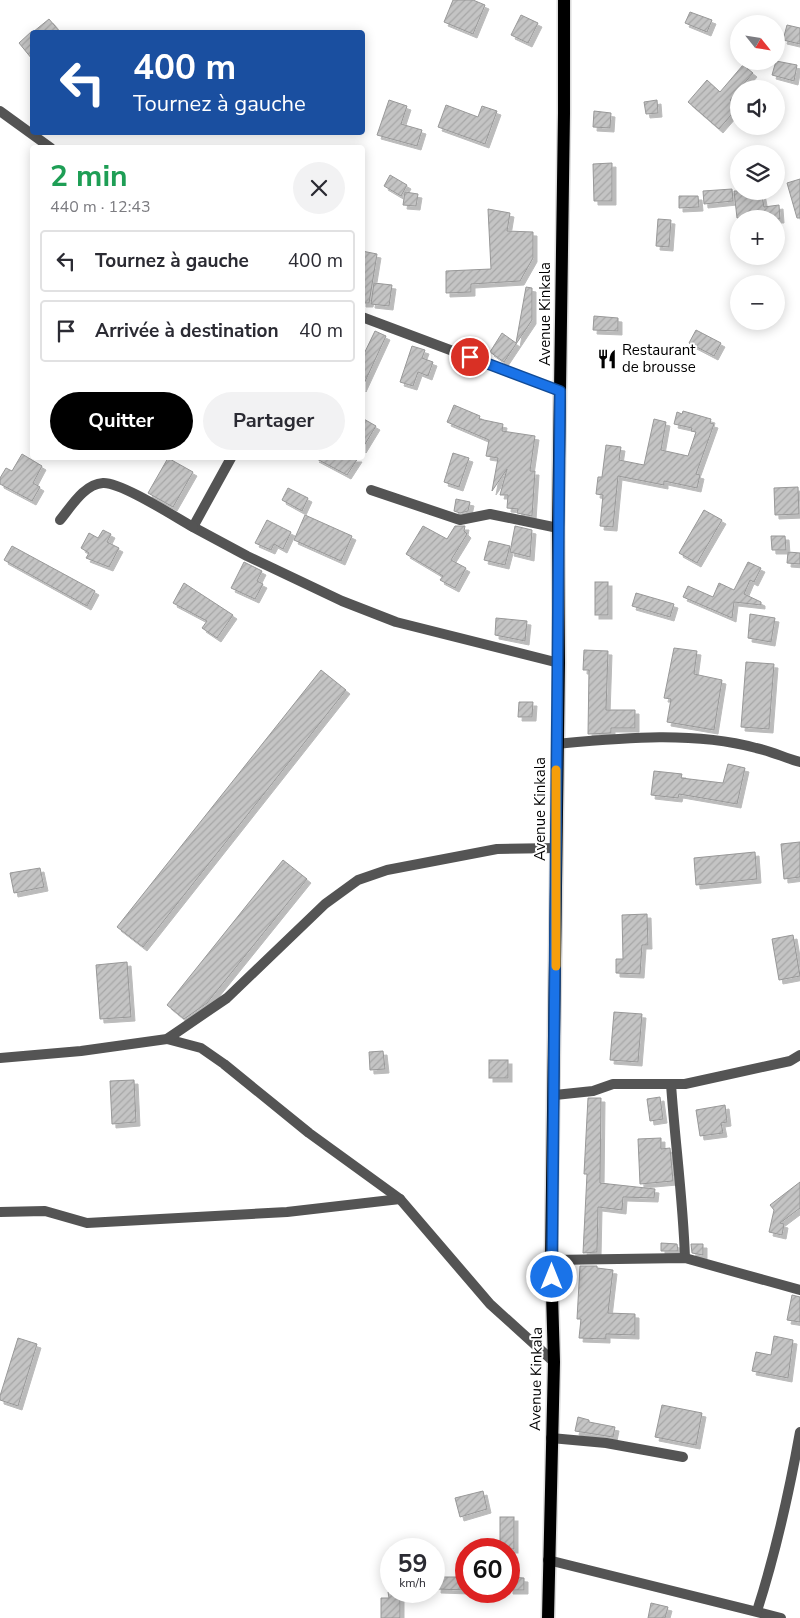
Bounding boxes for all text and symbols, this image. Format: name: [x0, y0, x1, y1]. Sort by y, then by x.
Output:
north arrow: [730, 15, 785, 70]
map controls: [730, 15, 785, 330]
text: 400 m: [133, 44, 236, 91]
icon: left: [50, 50, 115, 115]
button: sound: [730, 80, 785, 135]
text: Tournez à gauche: [133, 89, 306, 119]
button: layers: [730, 145, 785, 200]
text: 2 min: [50, 156, 128, 197]
button: close: [293, 162, 345, 214]
text: 440 m · 12:43: [50, 196, 151, 218]
button: +: [730, 210, 785, 265]
icon: left: [52, 247, 80, 275]
text: Tournez à gauche: [95, 248, 249, 274]
text: 400 m: [288, 248, 343, 274]
street label: Avenue Kinkala: [535, 262, 555, 366]
button: −: [730, 275, 785, 330]
icon: arrive: [52, 317, 80, 345]
text: Arrivée à destination: [95, 318, 279, 344]
text: 40 m: [299, 318, 343, 344]
pin: [449, 336, 491, 378]
place label: Restaurant de brousse: [622, 340, 696, 377]
icon: arrive: [456, 343, 484, 371]
restaurant icon: Restaurant de brousse: [596, 348, 618, 370]
button: Quitter: [50, 392, 193, 450]
button: Partager: [203, 392, 345, 450]
street label: Avenue Kinkala: [530, 757, 550, 861]
position arrow: [525, 1250, 577, 1302]
street label: Avenue Kinkala: [525, 1327, 547, 1431]
speed limit sign: 60: [455, 1538, 520, 1603]
text: 59: [397, 1547, 428, 1581]
text: km/h: [399, 1575, 426, 1591]

